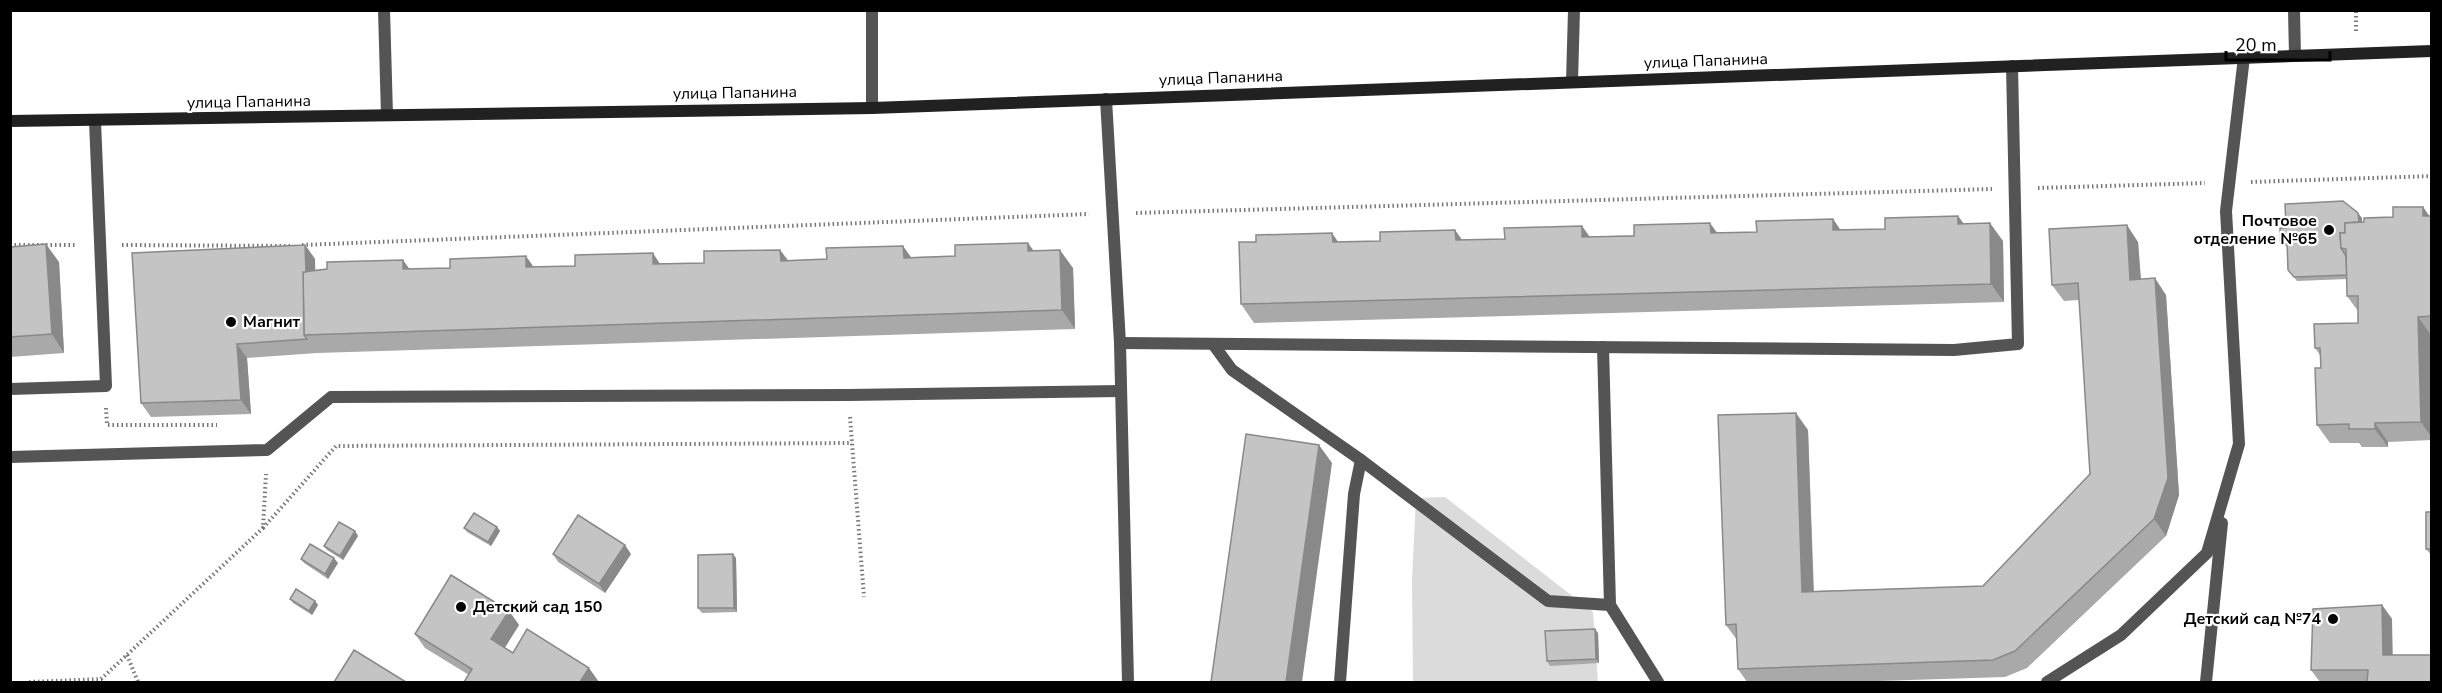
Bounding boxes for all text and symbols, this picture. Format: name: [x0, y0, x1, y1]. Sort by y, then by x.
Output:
scale bar: [2226, 24, 2330, 62]
text: 20 m: [2235, 33, 2277, 57]
street label: улица Папанина: [1644, 48, 1768, 74]
street label: улица Папанина: [1159, 65, 1283, 91]
street label: улица Папанина: [673, 81, 797, 105]
street label: улица Папанина: [187, 90, 311, 114]
place label: Почтовое отделение №65: [2193, 210, 2317, 250]
marker: Почтовое отделение №65: [2322, 223, 2336, 237]
place label: Магнит: [243, 311, 301, 333]
marker: Магнит: [224, 315, 238, 329]
place label: Детский сад 150: [473, 596, 602, 618]
marker: Детский сад 150: [454, 600, 468, 614]
place label: Детский сад №74: [2184, 608, 2321, 630]
marker: Детский сад №74: [2326, 612, 2340, 626]

